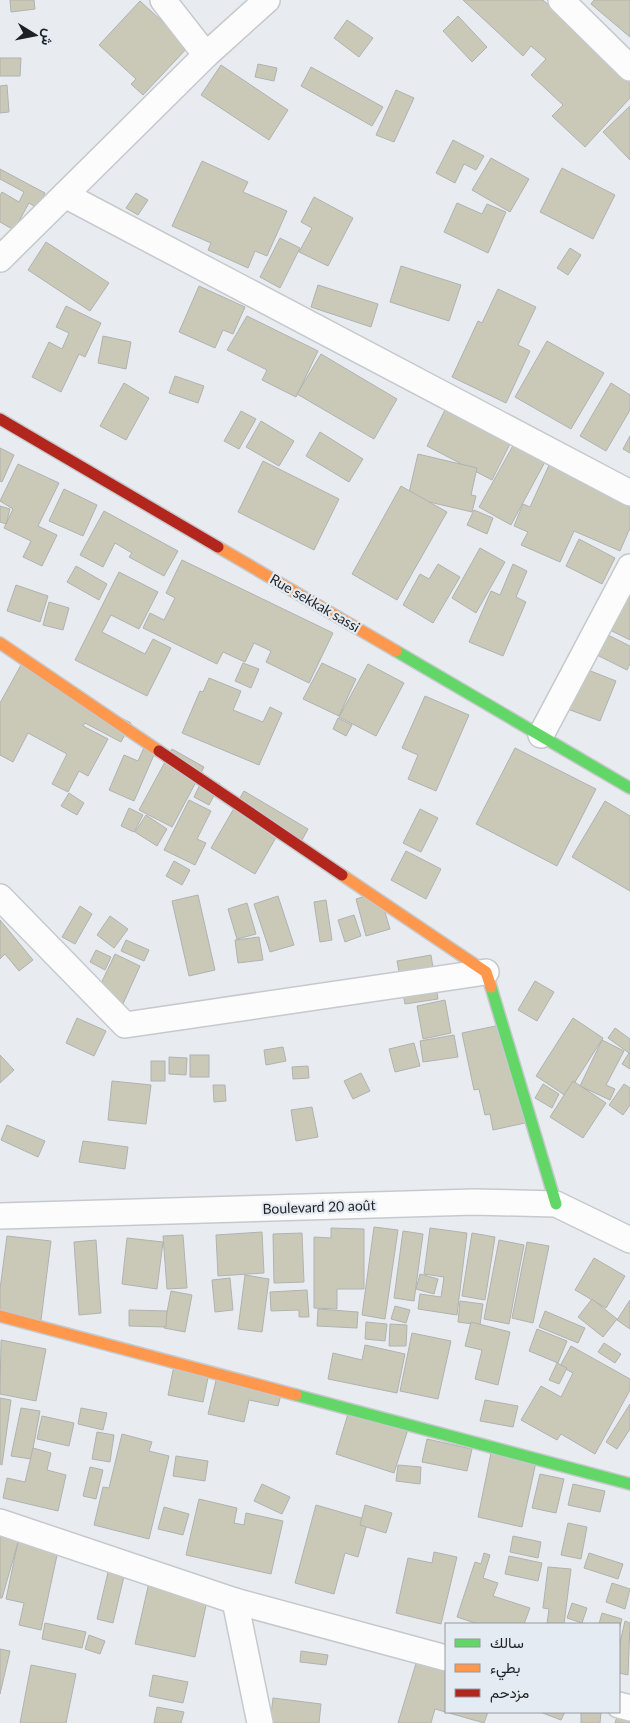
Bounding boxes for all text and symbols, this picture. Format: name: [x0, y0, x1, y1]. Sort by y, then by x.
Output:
north arrow: [10, 10, 60, 60]
text: ش: [37, 27, 58, 47]
street label: Rue sekkak sassi: [267, 570, 363, 635]
street label: Boulevard 20 août: [262, 1196, 376, 1217]
legend: [445, 1623, 620, 1713]
text: سالك: [490, 1633, 524, 1651]
text: بطيء: [490, 1658, 520, 1681]
text: مزدحم: [490, 1683, 529, 1703]

